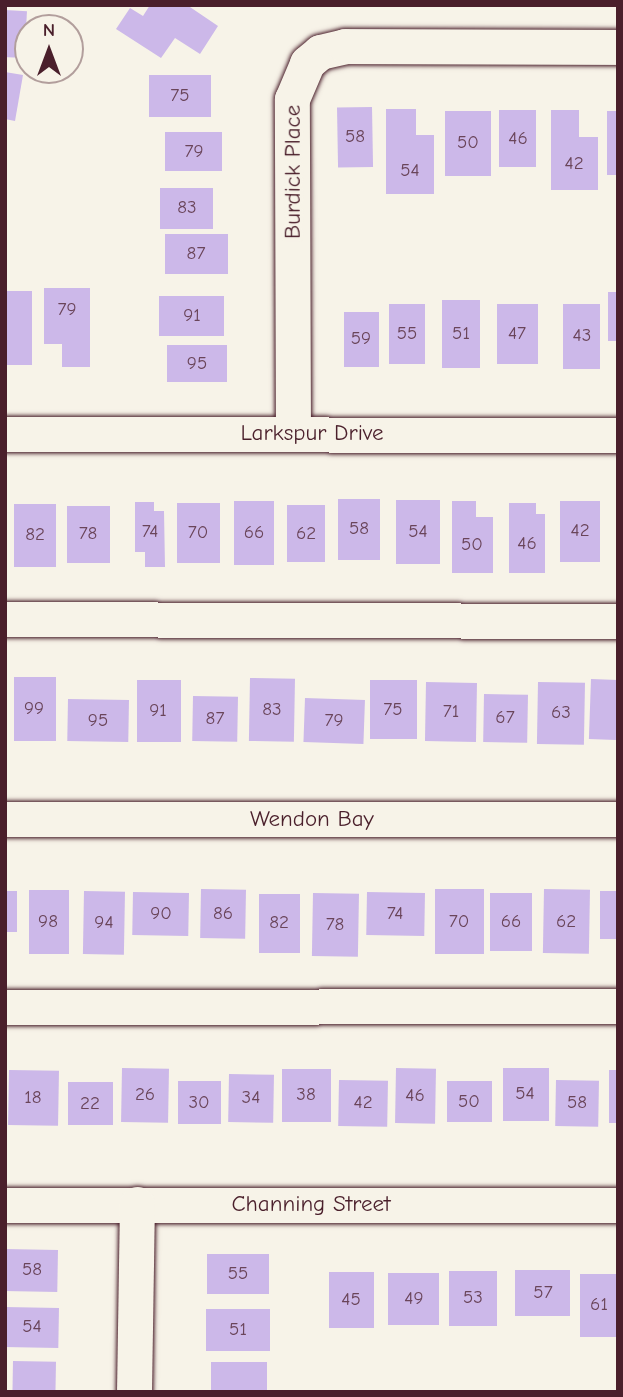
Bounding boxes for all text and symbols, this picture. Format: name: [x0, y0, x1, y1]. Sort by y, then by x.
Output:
north arrow: [14, 14, 84, 84]
text: N: [43, 19, 55, 41]
house number: 75: [170, 85, 190, 107]
street label: Burdick Place: [279, 105, 307, 239]
house number: 58: [345, 126, 365, 148]
house number: 46: [508, 128, 528, 150]
house number: 50: [457, 132, 479, 154]
house number: 79: [184, 141, 204, 163]
house number: 42: [564, 153, 584, 175]
house number: 54: [400, 160, 420, 182]
house number: 83: [177, 197, 197, 219]
house number: 87: [187, 243, 205, 265]
house number: 79: [57, 299, 77, 321]
house number: 91: [183, 305, 201, 327]
house number: 55: [397, 323, 417, 345]
house number: 51: [452, 323, 470, 345]
house number: 47: [508, 323, 526, 345]
house number: 43: [573, 325, 591, 347]
house number: 59: [351, 328, 371, 350]
house number: 95: [187, 353, 207, 375]
street label: Larkspur Drive: [240, 419, 384, 447]
house number: 58: [349, 518, 369, 540]
house number: 42: [570, 520, 590, 542]
house number: 74: [142, 521, 158, 543]
house number: 54: [408, 521, 428, 543]
house number: 70: [188, 522, 208, 544]
house number: 66: [244, 522, 264, 544]
house number: 78: [79, 523, 97, 545]
house number: 62: [296, 523, 316, 545]
house number: 82: [25, 524, 45, 546]
house number: 46: [517, 533, 537, 555]
house number: 50: [461, 534, 483, 556]
house number: 99: [24, 698, 44, 720]
house number: 83: [262, 699, 282, 721]
house number: 75: [383, 699, 403, 721]
house number: 91: [149, 700, 167, 722]
house number: 71: [443, 701, 459, 723]
house number: 63: [551, 702, 571, 724]
house number: 67: [495, 707, 515, 729]
house number: 87: [206, 708, 224, 730]
house number: 95: [88, 710, 108, 732]
house number: 79: [324, 710, 344, 732]
street label: Wendon Bay: [250, 805, 374, 833]
house number: 90: [150, 903, 172, 925]
house number: 86: [213, 903, 233, 925]
house number: 74: [387, 903, 403, 925]
house number: 98: [38, 911, 58, 933]
house number: 70: [449, 911, 469, 933]
house number: 66: [501, 911, 521, 933]
house number: 62: [556, 911, 576, 933]
house number: 94: [94, 912, 114, 934]
house number: 82: [269, 912, 289, 934]
house number: 78: [326, 914, 344, 936]
house number: 54: [515, 1083, 535, 1105]
house number: 26: [135, 1084, 155, 1106]
house number: 38: [296, 1084, 316, 1106]
house number: 46: [405, 1085, 425, 1107]
house number: 18: [24, 1087, 42, 1109]
house number: 34: [242, 1087, 260, 1109]
house number: 50: [458, 1091, 480, 1113]
house number: 30: [188, 1092, 210, 1114]
house number: 42: [353, 1092, 373, 1114]
house number: 58: [567, 1092, 587, 1114]
house number: 22: [80, 1093, 100, 1115]
street label: Channing Street: [231, 1190, 391, 1218]
house number: 58: [22, 1259, 42, 1281]
house number: 55: [228, 1263, 248, 1285]
house number: 57: [533, 1282, 553, 1304]
house number: 53: [463, 1287, 483, 1309]
house number: 49: [404, 1288, 424, 1310]
house number: 45: [341, 1289, 361, 1311]
house number: 61: [590, 1294, 608, 1316]
house number: 54: [22, 1316, 42, 1338]
house number: 51: [229, 1319, 247, 1341]

